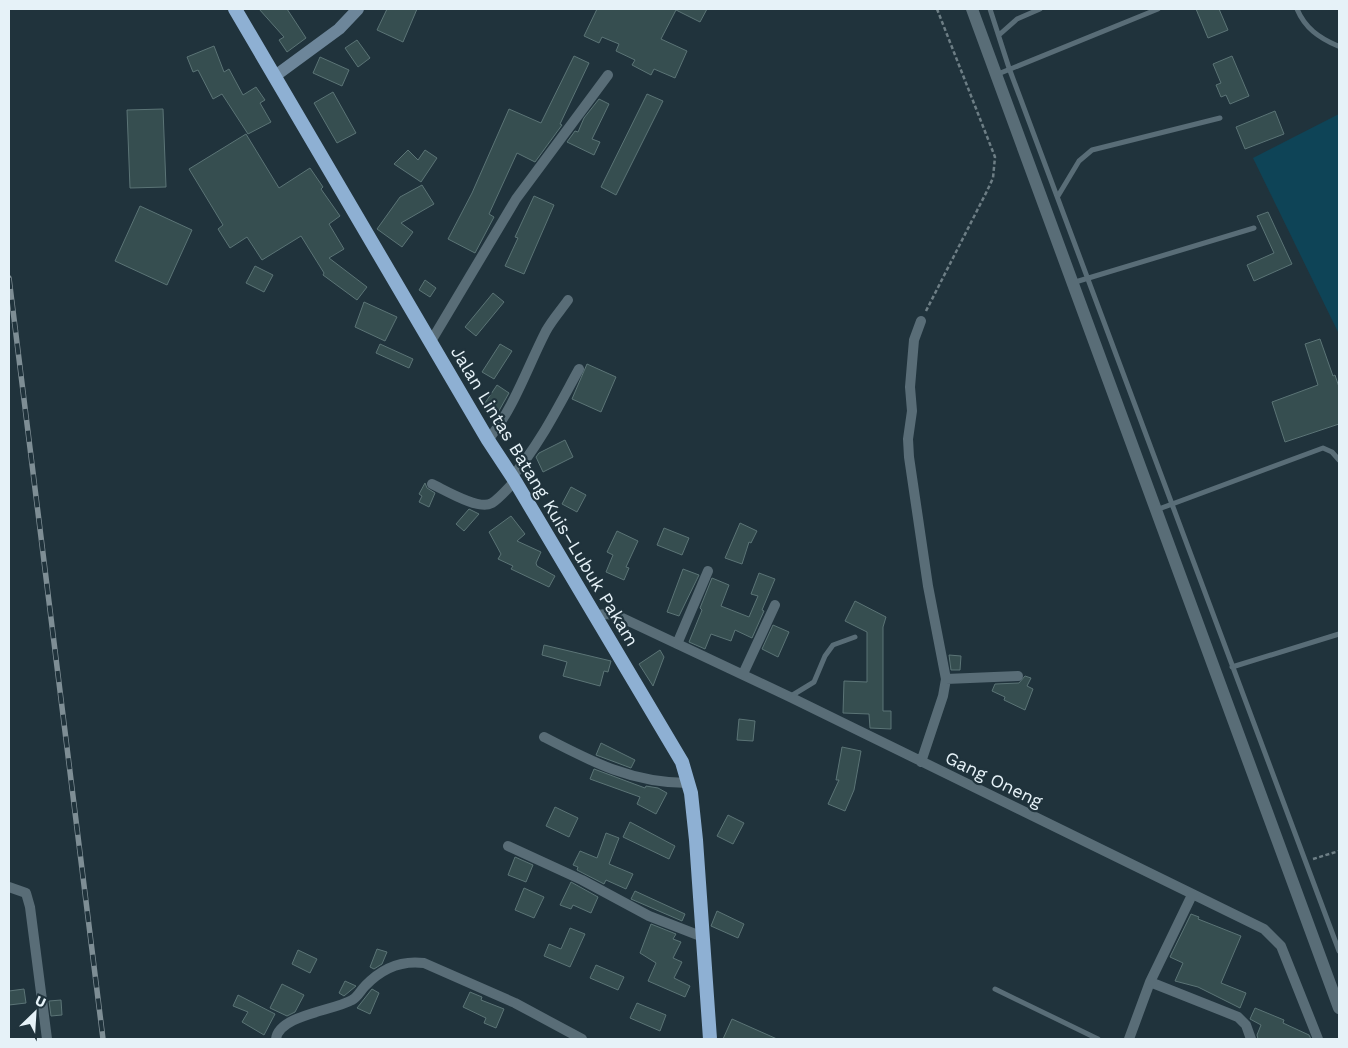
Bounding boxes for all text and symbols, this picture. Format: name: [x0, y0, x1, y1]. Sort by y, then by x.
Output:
street label: Jalan Lintas Batang Kuis–Lubuk Pakam: [447, 342, 643, 650]
street label: Gang Oneng: [942, 746, 1046, 812]
north arrow: [10, 988, 60, 1038]
text: U: [33, 992, 48, 1011]

